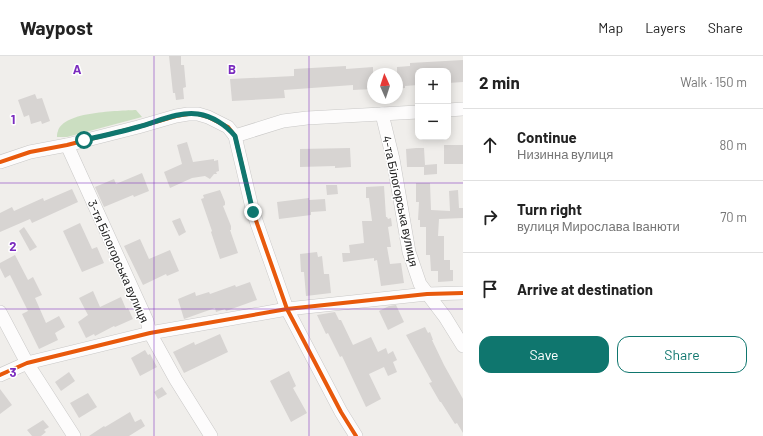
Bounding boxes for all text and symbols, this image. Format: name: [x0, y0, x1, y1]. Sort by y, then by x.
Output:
text: Waypost: [20, 16, 93, 39]
text: Map: [598, 19, 623, 36]
text: Layers: [645, 19, 686, 36]
text: Share: [708, 19, 743, 36]
text: A: [73, 61, 82, 77]
text: B: [228, 61, 236, 77]
north arrow: [367, 68, 403, 104]
map controls: [415, 68, 451, 140]
button: +: [415, 68, 451, 104]
text: 2 min: [479, 72, 520, 92]
text: Walk · 150 m: [680, 74, 747, 90]
button: −: [415, 104, 451, 140]
text: 1: [11, 111, 15, 127]
text: Continue: [517, 128, 577, 146]
route start: [75, 131, 93, 149]
street label: 4-та Білогорська вулиця: [379, 134, 422, 268]
icon: ahead: [479, 134, 501, 156]
text: 80 m: [720, 137, 747, 153]
text: Низинна вулиця: [517, 146, 613, 162]
street label: 3-тя Білогорська вулиця: [85, 197, 152, 325]
text: Turn right: [517, 200, 582, 218]
route end: [244, 203, 262, 221]
icon: right: [479, 206, 501, 228]
text: 70 m: [720, 209, 747, 225]
text: вулиця Мирослава Іванюти: [517, 218, 680, 234]
text: 2: [9, 238, 17, 254]
icon: arrive: [479, 278, 501, 300]
text: Arrive at destination: [517, 280, 653, 298]
button: Save: [479, 336, 609, 373]
button: Share: [617, 336, 747, 373]
text: 3: [9, 364, 17, 380]

